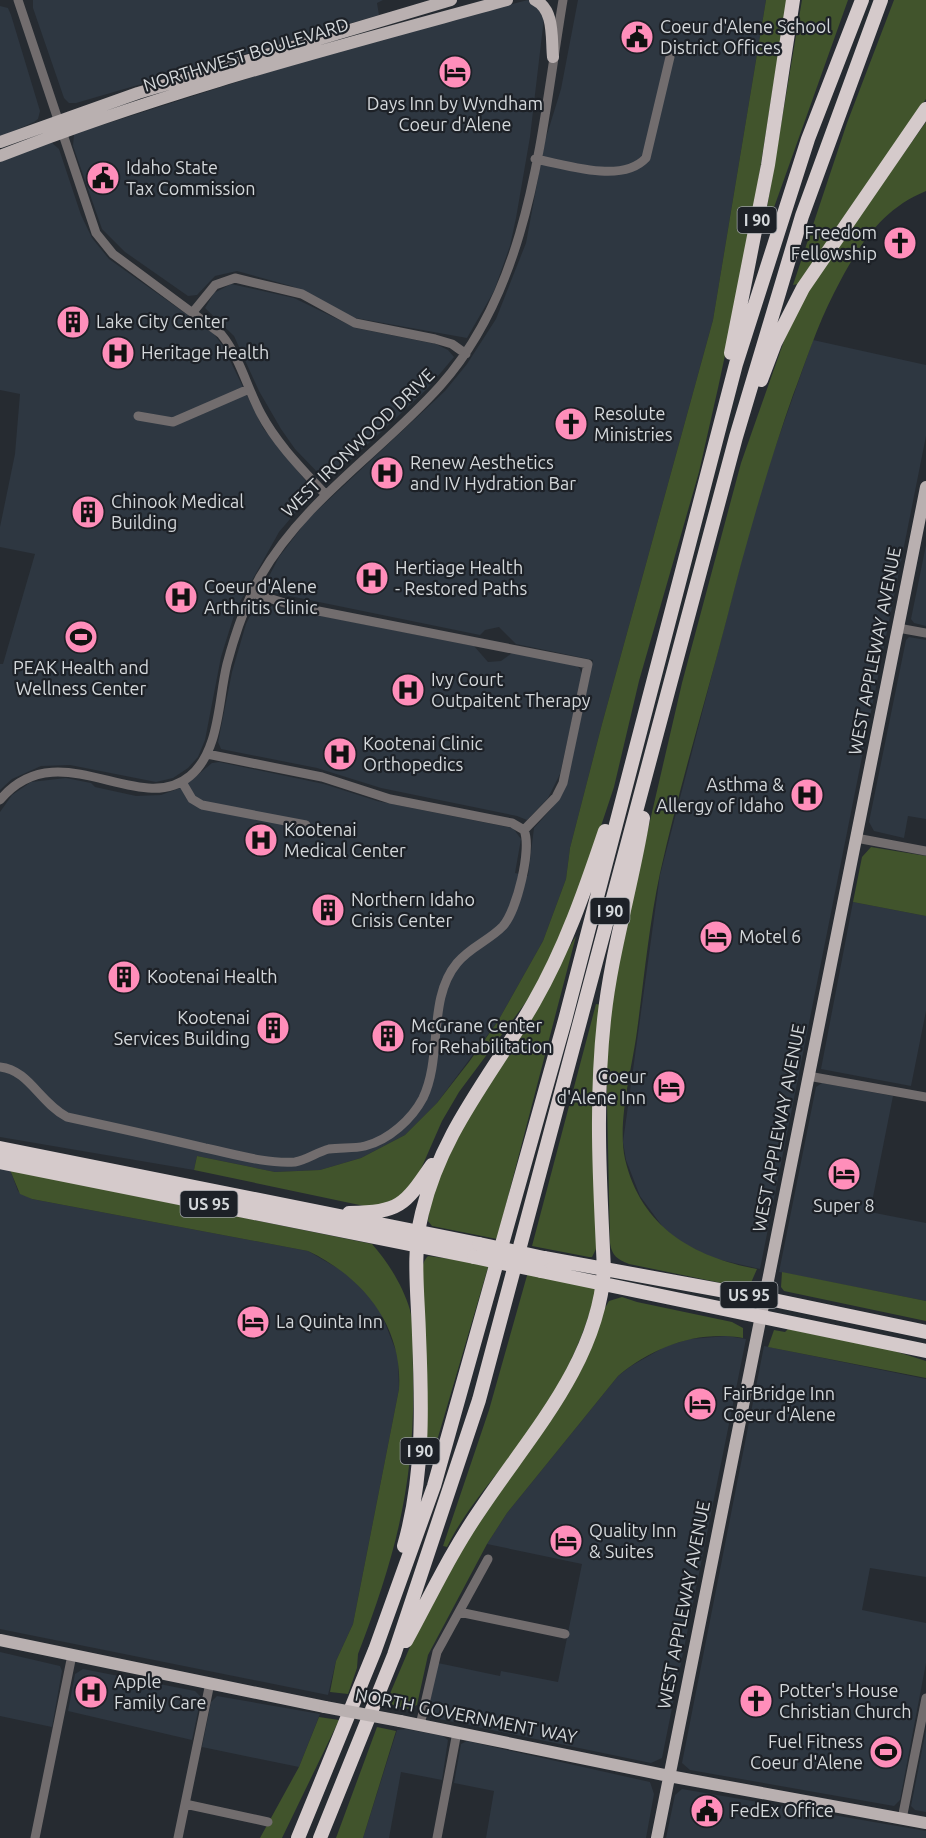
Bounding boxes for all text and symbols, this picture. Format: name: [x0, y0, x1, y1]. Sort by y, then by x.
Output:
street label: NORTHWEST BOULEVARD: [140, 13, 351, 95]
place label: Coeur d'Alene School District Offices: [660, 16, 831, 57]
public building icon: Coeur d'Alene School District Offices: [619, 19, 655, 55]
hotel icon: Days Inn by Wyndham Coeur d'Alene: [437, 54, 473, 90]
place label: Days Inn by Wyndham Coeur d'Alene: [367, 93, 543, 134]
place label: Idaho State Tax Commission: [126, 157, 256, 198]
public building icon: Idaho State Tax Commission: [85, 160, 121, 196]
road number: I 90: [738, 207, 777, 233]
place label: Freedom Fellowship: [791, 222, 877, 263]
church icon: Freedom Fellowship: [882, 225, 918, 261]
building icon: Lake City Center: [55, 304, 91, 340]
place label: Lake City Center: [96, 311, 228, 331]
hospital icon: Heritage Health: [100, 335, 136, 371]
place label: Heritage Health: [141, 342, 269, 362]
street label: WEST IRONWOOD DRIVE: [277, 364, 438, 520]
place label: Resolute Ministries: [594, 403, 673, 444]
church icon: Resolute Ministries: [553, 406, 589, 442]
place label: Renew Aesthetics and IV Hydration Bar: [410, 452, 576, 493]
hospital icon: Renew Aesthetics and IV Hydration Bar: [369, 455, 405, 491]
place label: Chinook Medical Building: [111, 491, 244, 532]
building icon: Chinook Medical Building: [70, 494, 106, 530]
street label: WEST APPLEWAY AVENUE: [844, 545, 904, 757]
place label: Hertiage Health - Restored Paths: [395, 557, 527, 598]
hospital icon: Hertiage Health - Restored Paths: [354, 560, 390, 596]
place label: Coeur d'Alene Arthritis Clinic: [204, 576, 318, 617]
hospital icon: Coeur d'Alene Arthritis Clinic: [163, 579, 199, 615]
sports icon: PEAK Health and Wellness Center: [63, 619, 99, 655]
place label: PEAK Health and Wellness Center: [13, 657, 149, 698]
place label: Ivy Court Outpaitent Therapy: [431, 669, 591, 710]
hospital icon: Ivy Court Outpaitent Therapy: [390, 672, 426, 708]
place label: Kootenai Clinic Orthopedics: [363, 733, 483, 774]
hospital icon: Kootenai Clinic Orthopedics: [322, 736, 358, 772]
place label: Asthma & Allergy of Idaho: [656, 774, 784, 815]
hospital icon: Asthma & Allergy of Idaho: [789, 777, 825, 813]
place label: Kootenai Medical Center: [284, 819, 406, 860]
hospital icon: Kootenai Medical Center: [243, 822, 279, 858]
place label: Northern Idaho Crisis Center: [351, 889, 475, 930]
building icon: Northern Idaho Crisis Center: [310, 892, 346, 928]
road number: I 90: [590, 898, 630, 924]
hotel icon: Motel 6: [698, 919, 734, 955]
place label: Motel 6: [739, 926, 801, 946]
building icon: Kootenai Health: [106, 959, 142, 995]
place label: Kootenai Health: [147, 966, 278, 986]
place label: Kootenai Services Building: [114, 1007, 250, 1048]
building icon: Kootenai Services Building: [255, 1010, 291, 1046]
place label: McGrane Center for Rehabilitation: [411, 1015, 553, 1056]
building icon: McGrane Center for Rehabilitation: [370, 1018, 406, 1054]
street label: WEST APPLEWAY AVENUE: [748, 1022, 808, 1234]
place label: Coeur d'Alene Inn: [556, 1066, 646, 1107]
hotel icon: Coeur d'Alene Inn: [651, 1069, 687, 1105]
hotel icon: Super 8: [826, 1156, 862, 1192]
road number: US 95: [180, 1191, 238, 1217]
place label: Super 8: [813, 1195, 875, 1215]
road number: US 95: [720, 1282, 777, 1308]
hotel icon: La Quinta Inn: [235, 1304, 271, 1340]
place label: La Quinta Inn: [276, 1311, 383, 1332]
place label: FairBridge Inn Coeur d'Alene: [723, 1383, 836, 1424]
hotel icon: FairBridge Inn Coeur d'Alene: [682, 1386, 718, 1422]
road number: I 90: [400, 1438, 440, 1464]
street label: WEST APPLEWAY AVENUE: [653, 1499, 713, 1711]
place label: Quality Inn & Suites: [589, 1520, 677, 1561]
hotel icon: Quality Inn & Suites: [548, 1523, 584, 1559]
place label: Apple Family Care: [114, 1671, 206, 1712]
hospital icon: Apple Family Care: [73, 1674, 109, 1710]
place label: Potter's House Christian Church: [779, 1680, 911, 1721]
church icon: Potter's House Christian Church: [738, 1683, 774, 1719]
street label: NORTH GOVERNMENT WAY: [353, 1684, 580, 1747]
place label: Fuel Fitness Coeur d'Alene: [750, 1731, 863, 1772]
sports icon: Fuel Fitness Coeur d'Alene: [868, 1734, 904, 1770]
public building icon: FedEx Office: [689, 1793, 725, 1829]
place label: FedEx Office: [730, 1800, 834, 1820]

